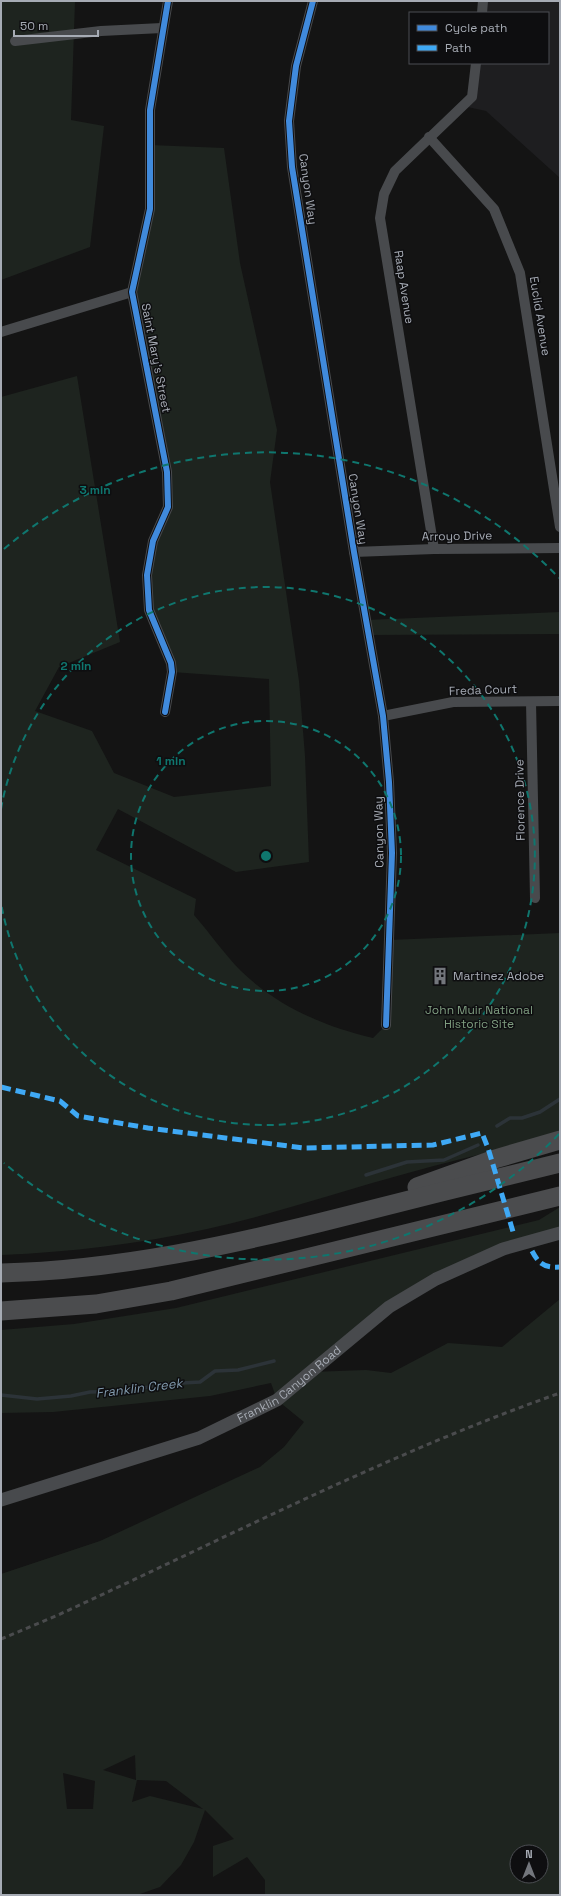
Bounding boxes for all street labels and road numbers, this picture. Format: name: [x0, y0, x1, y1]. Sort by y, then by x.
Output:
street label: Canyon Way: [295, 153, 321, 225]
street label: Raap Avenue: [390, 249, 418, 325]
street label: Euclid Avenue: [526, 275, 554, 357]
street label: Saint Mary's Street: [138, 302, 174, 414]
street label: Canyon Way: [345, 472, 371, 546]
street label: Arroyo Drive: [422, 527, 492, 545]
street label: Freda Court: [449, 681, 517, 699]
street label: Florence Drive: [511, 759, 529, 841]
street label: Canyon Way: [370, 796, 388, 868]
street label: Franklin Canyon Road: [234, 1342, 344, 1426]

